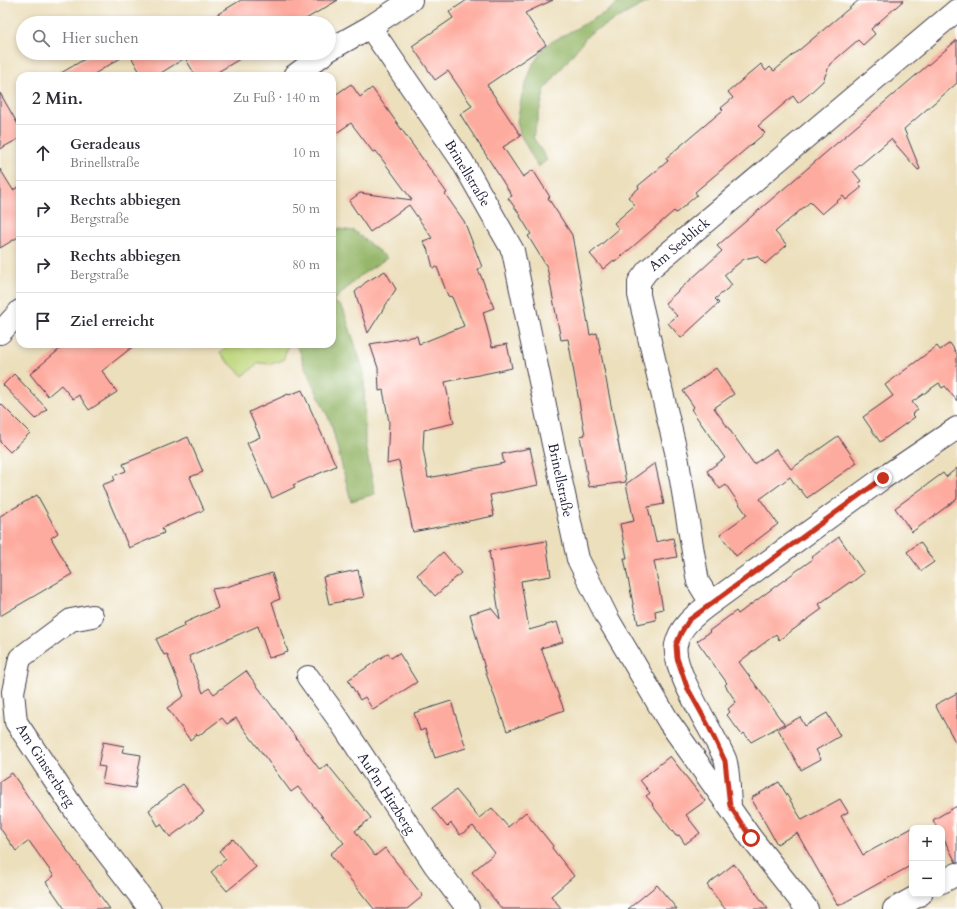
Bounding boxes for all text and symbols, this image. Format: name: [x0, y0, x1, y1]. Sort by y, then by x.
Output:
search box: [16, 16, 336, 60]
icon: search: [30, 27, 52, 49]
text: Hier suchen: [62, 28, 139, 48]
text: 2 Min.: [32, 87, 83, 110]
text: Zu Fuß · 140 m: [233, 89, 320, 107]
text: Geradeaus: [70, 134, 140, 154]
street label: Brinellstraße: [440, 136, 495, 210]
icon: ahead: [32, 142, 54, 164]
text: 10 m: [292, 144, 320, 162]
text: Brinellstraße: [70, 154, 140, 172]
text: Rechts abbiegen: [70, 190, 181, 210]
icon: right: [32, 198, 54, 220]
text: 50 m: [292, 200, 320, 218]
text: Bergstraße: [70, 210, 129, 228]
street label: Am Seeblick: [645, 213, 714, 276]
text: Rechts abbiegen: [70, 246, 181, 266]
icon: right: [32, 254, 54, 276]
text: 80 m: [292, 256, 320, 274]
text: Bergstraße: [70, 266, 129, 284]
icon: arrive: [32, 310, 54, 332]
text: Ziel erreicht: [70, 311, 154, 331]
street label: Brinellstraße: [543, 441, 578, 519]
route end: [874, 469, 892, 487]
street label: Am Ginsterberg: [11, 720, 80, 811]
street label: Auf'm Hitzberg: [353, 749, 420, 838]
map controls: [909, 825, 945, 897]
button: +: [909, 825, 945, 861]
route start: [742, 829, 760, 847]
button: −: [909, 861, 945, 897]

